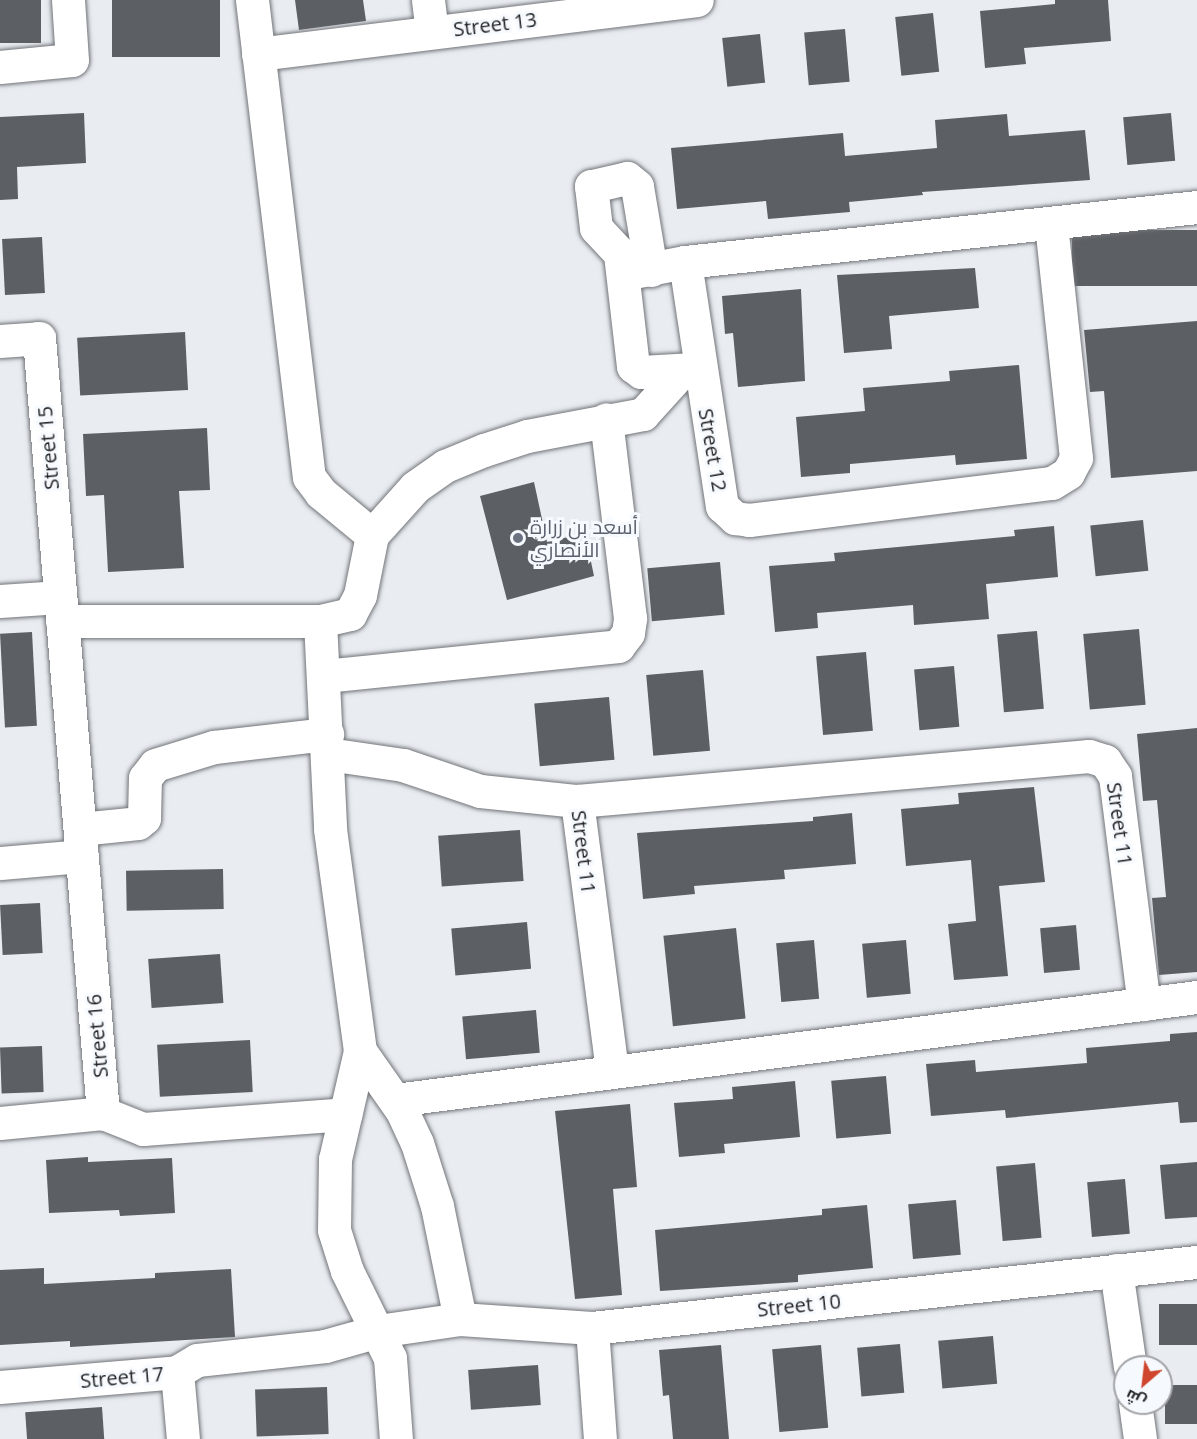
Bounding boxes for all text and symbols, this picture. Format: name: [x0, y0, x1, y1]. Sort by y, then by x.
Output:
street label: Street 13: [452, 7, 538, 41]
street label: Street 15: [32, 405, 64, 491]
street label: Street 12: [694, 407, 732, 493]
place label: أسعد بن زرارة الأنصاري: [530, 514, 638, 561]
marker: أسعد بن زرارة الأنصاري: [511, 531, 525, 545]
street label: Street 11: [1102, 781, 1138, 867]
street label: Street 11: [567, 809, 601, 895]
street label: Street 16: [81, 993, 113, 1079]
street label: Street 10: [756, 1289, 842, 1321]
north arrow: [1113, 1355, 1173, 1415]
street label: Street 17: [79, 1361, 165, 1393]
text: ش: [1121, 1385, 1150, 1414]

